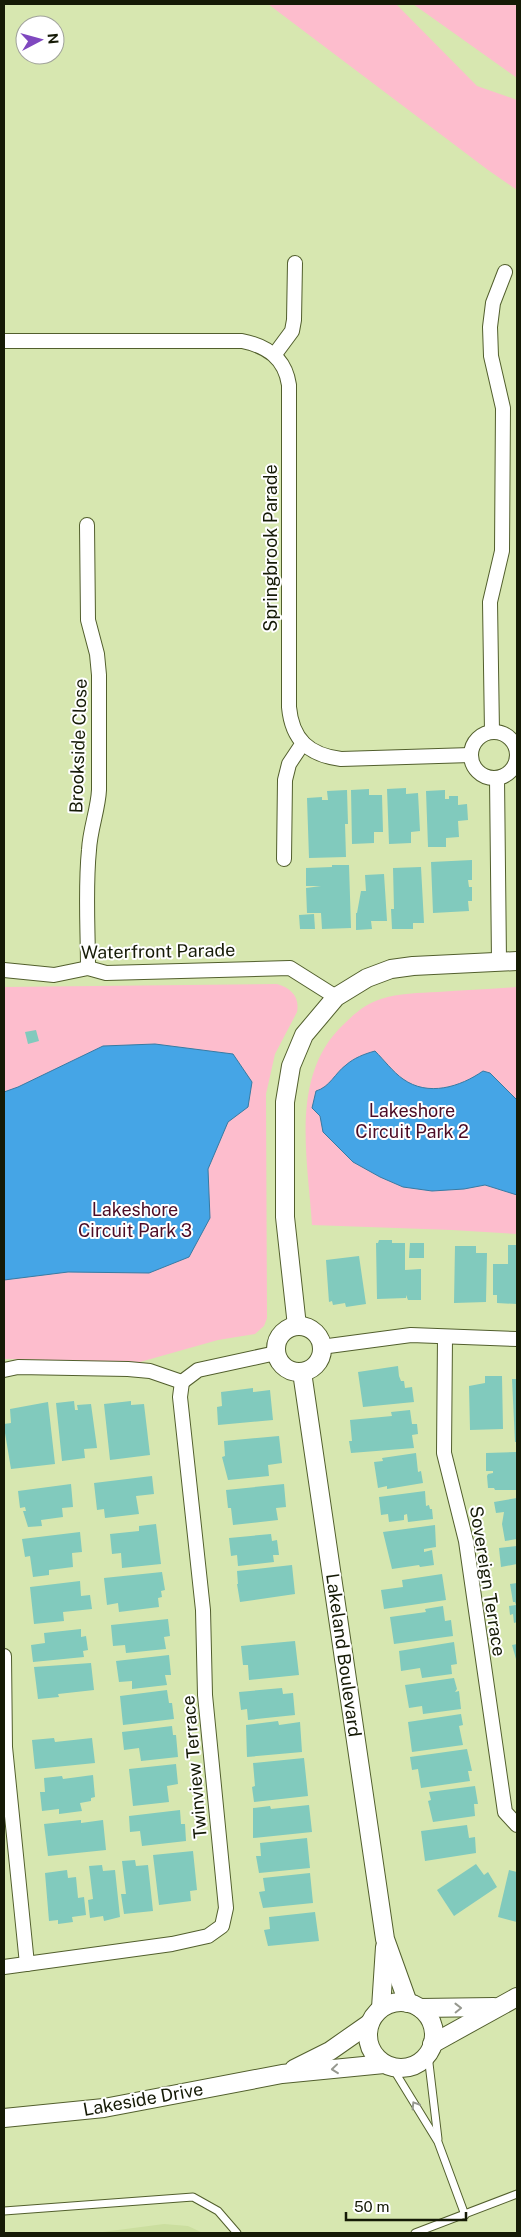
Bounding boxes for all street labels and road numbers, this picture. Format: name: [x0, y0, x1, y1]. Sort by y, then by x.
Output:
street label: Springbrook Parade: [260, 464, 281, 632]
street label: Brookside Close: [65, 678, 91, 814]
street label: Waterfront Parade: [81, 939, 235, 963]
street label: Sovereign Terrace: [466, 1504, 510, 1658]
street label: Lakeland Boulevard: [322, 1572, 366, 1738]
street label: Twinview Terrace: [177, 1694, 211, 1840]
street label: Lakeside Drive: [81, 2078, 205, 2120]

